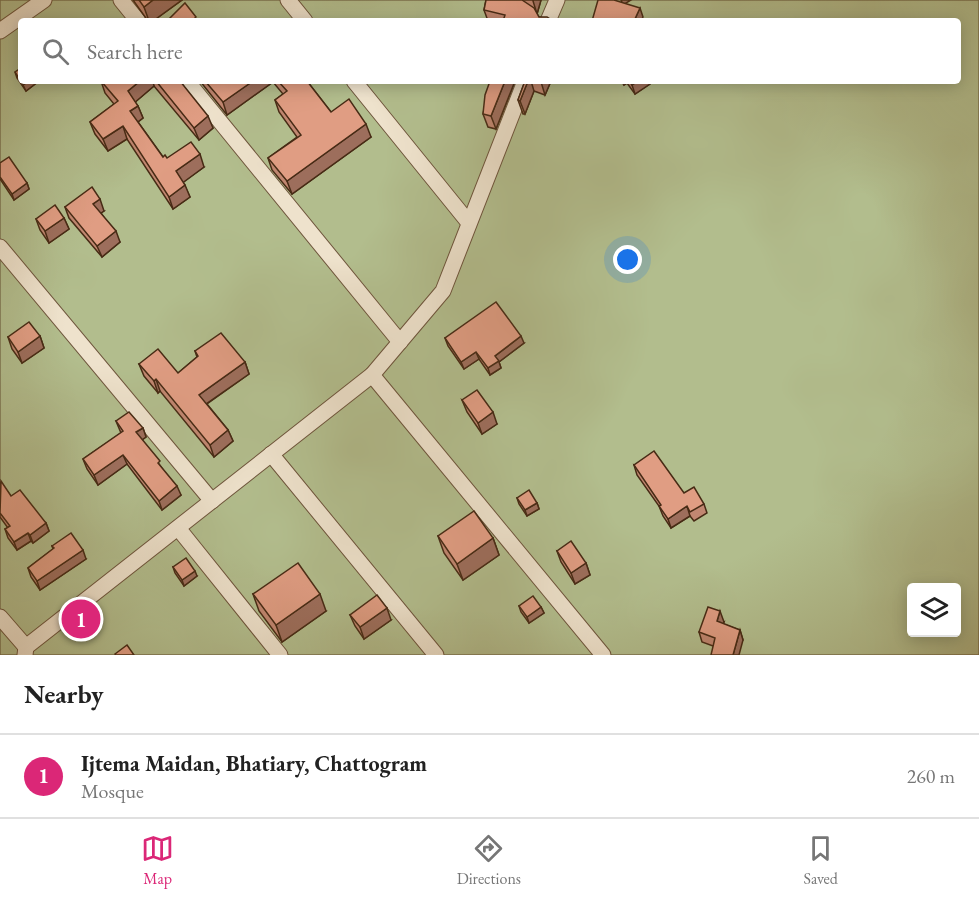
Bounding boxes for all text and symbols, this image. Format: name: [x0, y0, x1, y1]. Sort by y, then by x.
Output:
search box: [18, 18, 961, 84]
icon: search: [39, 35, 72, 68]
text: Search here: [87, 37, 182, 66]
your location: [613, 245, 642, 274]
map controls: [907, 583, 961, 637]
button: layers: [907, 583, 961, 637]
pin: 1: [62, 596, 100, 642]
text: Nearby: [24, 677, 104, 711]
text: Ijtema Maidan, Bhatiary, Chattogram: [81, 749, 427, 778]
text: 1: [38, 763, 49, 789]
text: 260 m: [907, 763, 955, 789]
text: Mosque: [81, 778, 144, 804]
tab: Map: [141, 832, 174, 889]
tab: Directions: [457, 832, 521, 889]
tab: Saved: [803, 832, 838, 889]

